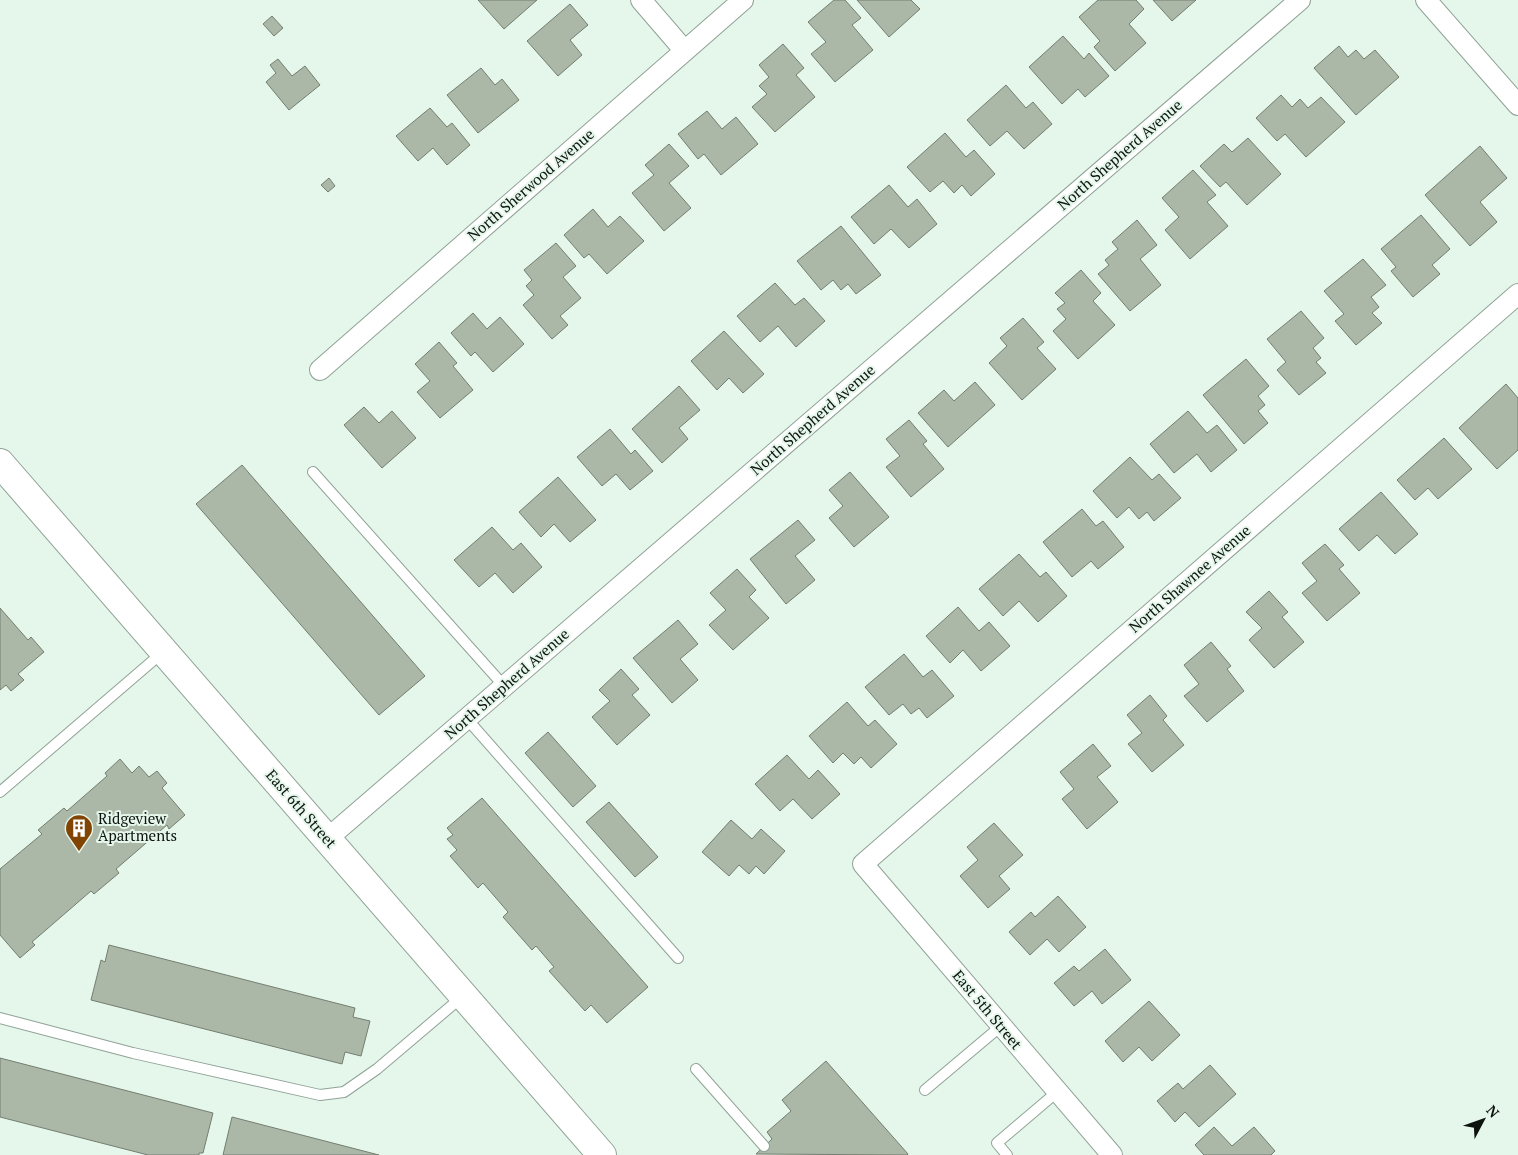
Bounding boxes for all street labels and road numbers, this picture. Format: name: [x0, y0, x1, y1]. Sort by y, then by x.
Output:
street label: North Shepherd Avenue: [1053, 95, 1186, 214]
street label: North Sherwood Avenue: [463, 124, 598, 245]
street label: North Shepherd Avenue: [746, 360, 879, 479]
street label: North Shawnee Avenue: [1124, 520, 1254, 637]
street label: North Shepherd Avenue: [440, 624, 573, 743]
street label: East 6th Street: [262, 765, 342, 852]
street label: East 5th Street: [949, 965, 1027, 1054]

